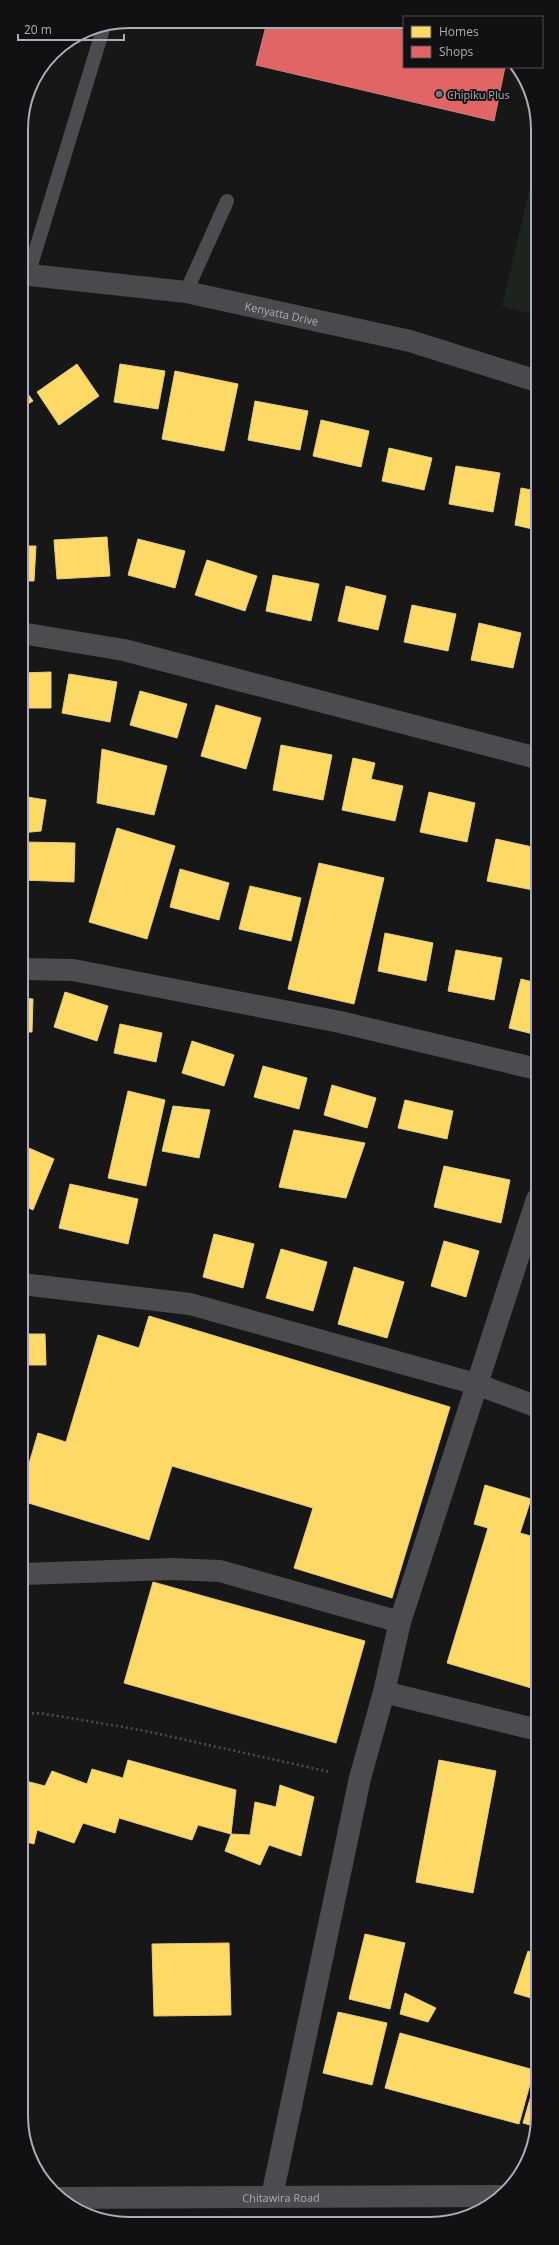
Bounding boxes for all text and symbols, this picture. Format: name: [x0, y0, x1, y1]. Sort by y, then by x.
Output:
scale bar: [18, 16, 124, 42]
legend: [403, 16, 543, 68]
text: 20 m: [24, 21, 52, 38]
text: Homes: [439, 23, 479, 40]
text: Shops: [439, 43, 474, 60]
place label: Chipiku Plus: [447, 87, 510, 102]
marker: Chipiku Plus: [434, 89, 444, 99]
street label: Kenyatta Drive: [243, 298, 320, 328]
street label: Chitawira Road: [242, 2189, 320, 2205]

